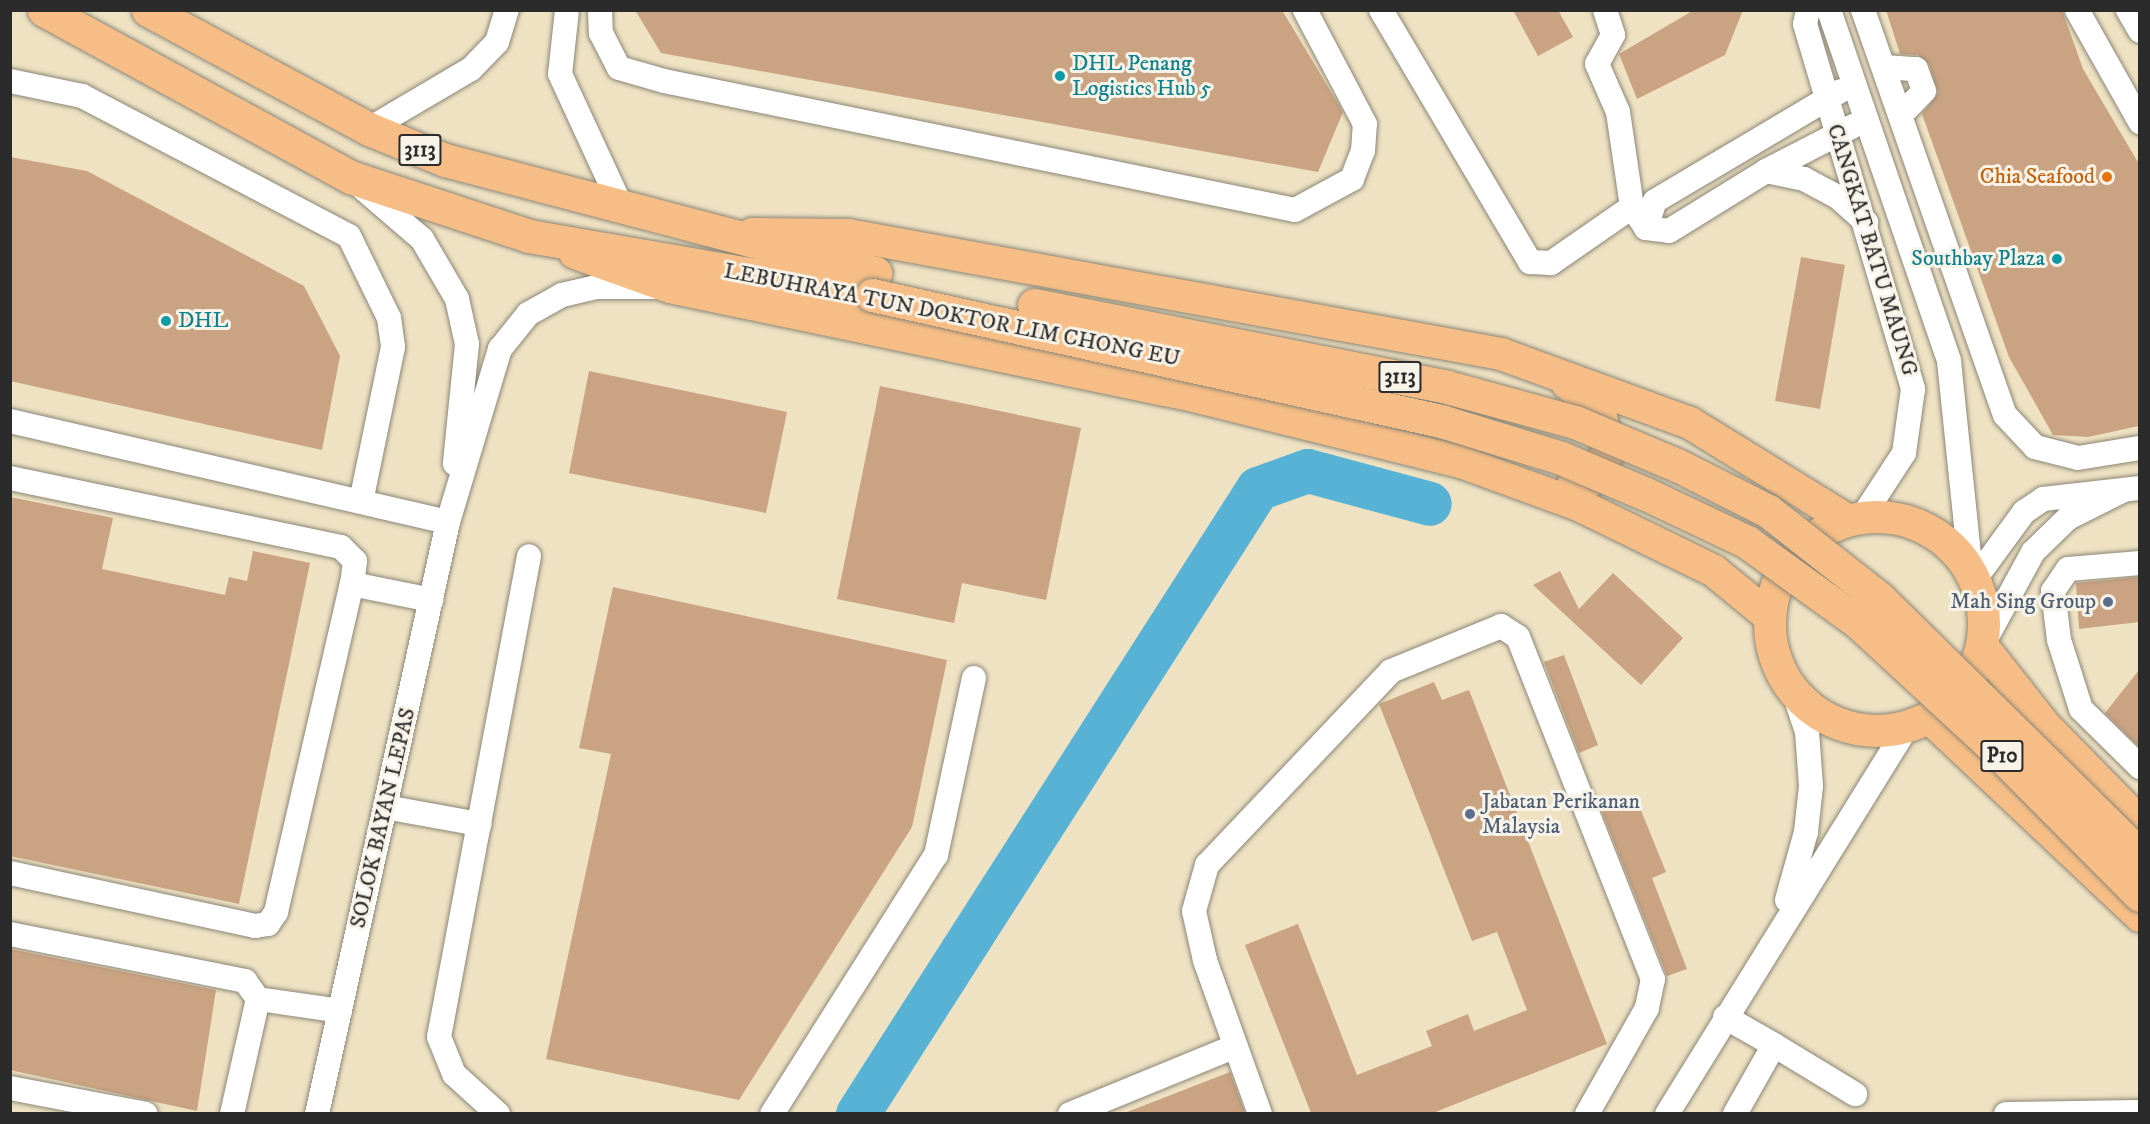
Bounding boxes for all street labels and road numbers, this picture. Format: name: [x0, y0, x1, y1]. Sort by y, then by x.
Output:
street label: CANGKAT BATU MAUNG: [1821, 121, 1923, 379]
road number: 3113: [398, 132, 442, 168]
street label: LEBUHRAYA TUN DOKTOR LIM CHONG EU: [722, 258, 1182, 372]
road number: 3113: [1378, 359, 1422, 395]
street label: SOLOK BAYAN LEPAS: [345, 705, 421, 931]
road number: P10: [1980, 738, 2024, 774]

